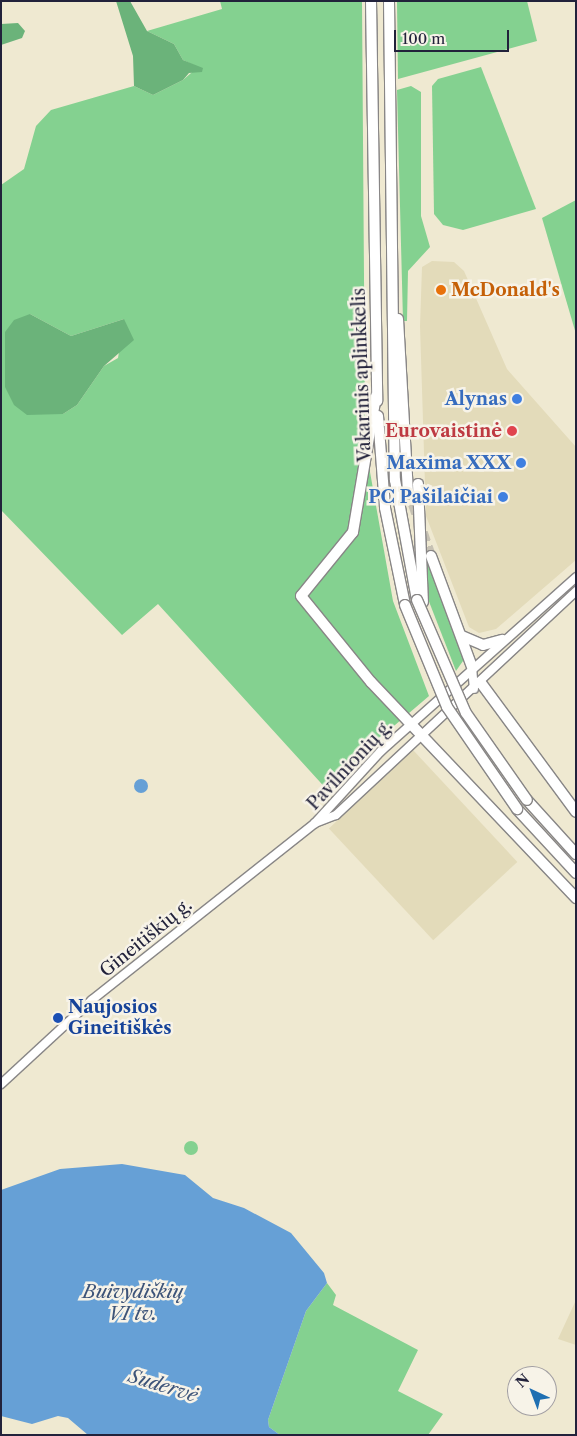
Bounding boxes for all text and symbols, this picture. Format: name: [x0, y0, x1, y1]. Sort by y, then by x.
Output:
scale bar: [397, 20, 512, 52]
text: 100 m: [402, 29, 445, 48]
place label: McDonald's: [451, 279, 560, 301]
marker: McDonald's: [435, 284, 447, 296]
street label: Vakarinis aplinkkelis: [348, 288, 376, 462]
place label: Alynas: [445, 388, 507, 410]
marker: Alynas: [511, 393, 523, 405]
place label: Eurovaistinė: [385, 420, 502, 442]
marker: Eurovaistinė: [506, 425, 518, 437]
place label: Maxima XXX: [386, 452, 511, 474]
marker: Maxima XXX: [515, 457, 527, 469]
place label: PC Pašilaičiai: [368, 486, 493, 508]
marker: PC Pašilaičiai: [497, 491, 509, 503]
street label: Pavilnionių g.: [303, 715, 397, 815]
street label: Gineitiškių g.: [96, 894, 196, 982]
place label: Naujosios Gineitiškės: [68, 997, 172, 1040]
marker: Naujosios Gineitiškės: [52, 1012, 64, 1024]
water label: Buivydiškių VI tv.: [83, 1281, 183, 1325]
water label: Sudervė: [126, 1365, 200, 1407]
north arrow: [507, 1366, 557, 1416]
text: N: [512, 1370, 533, 1391]

